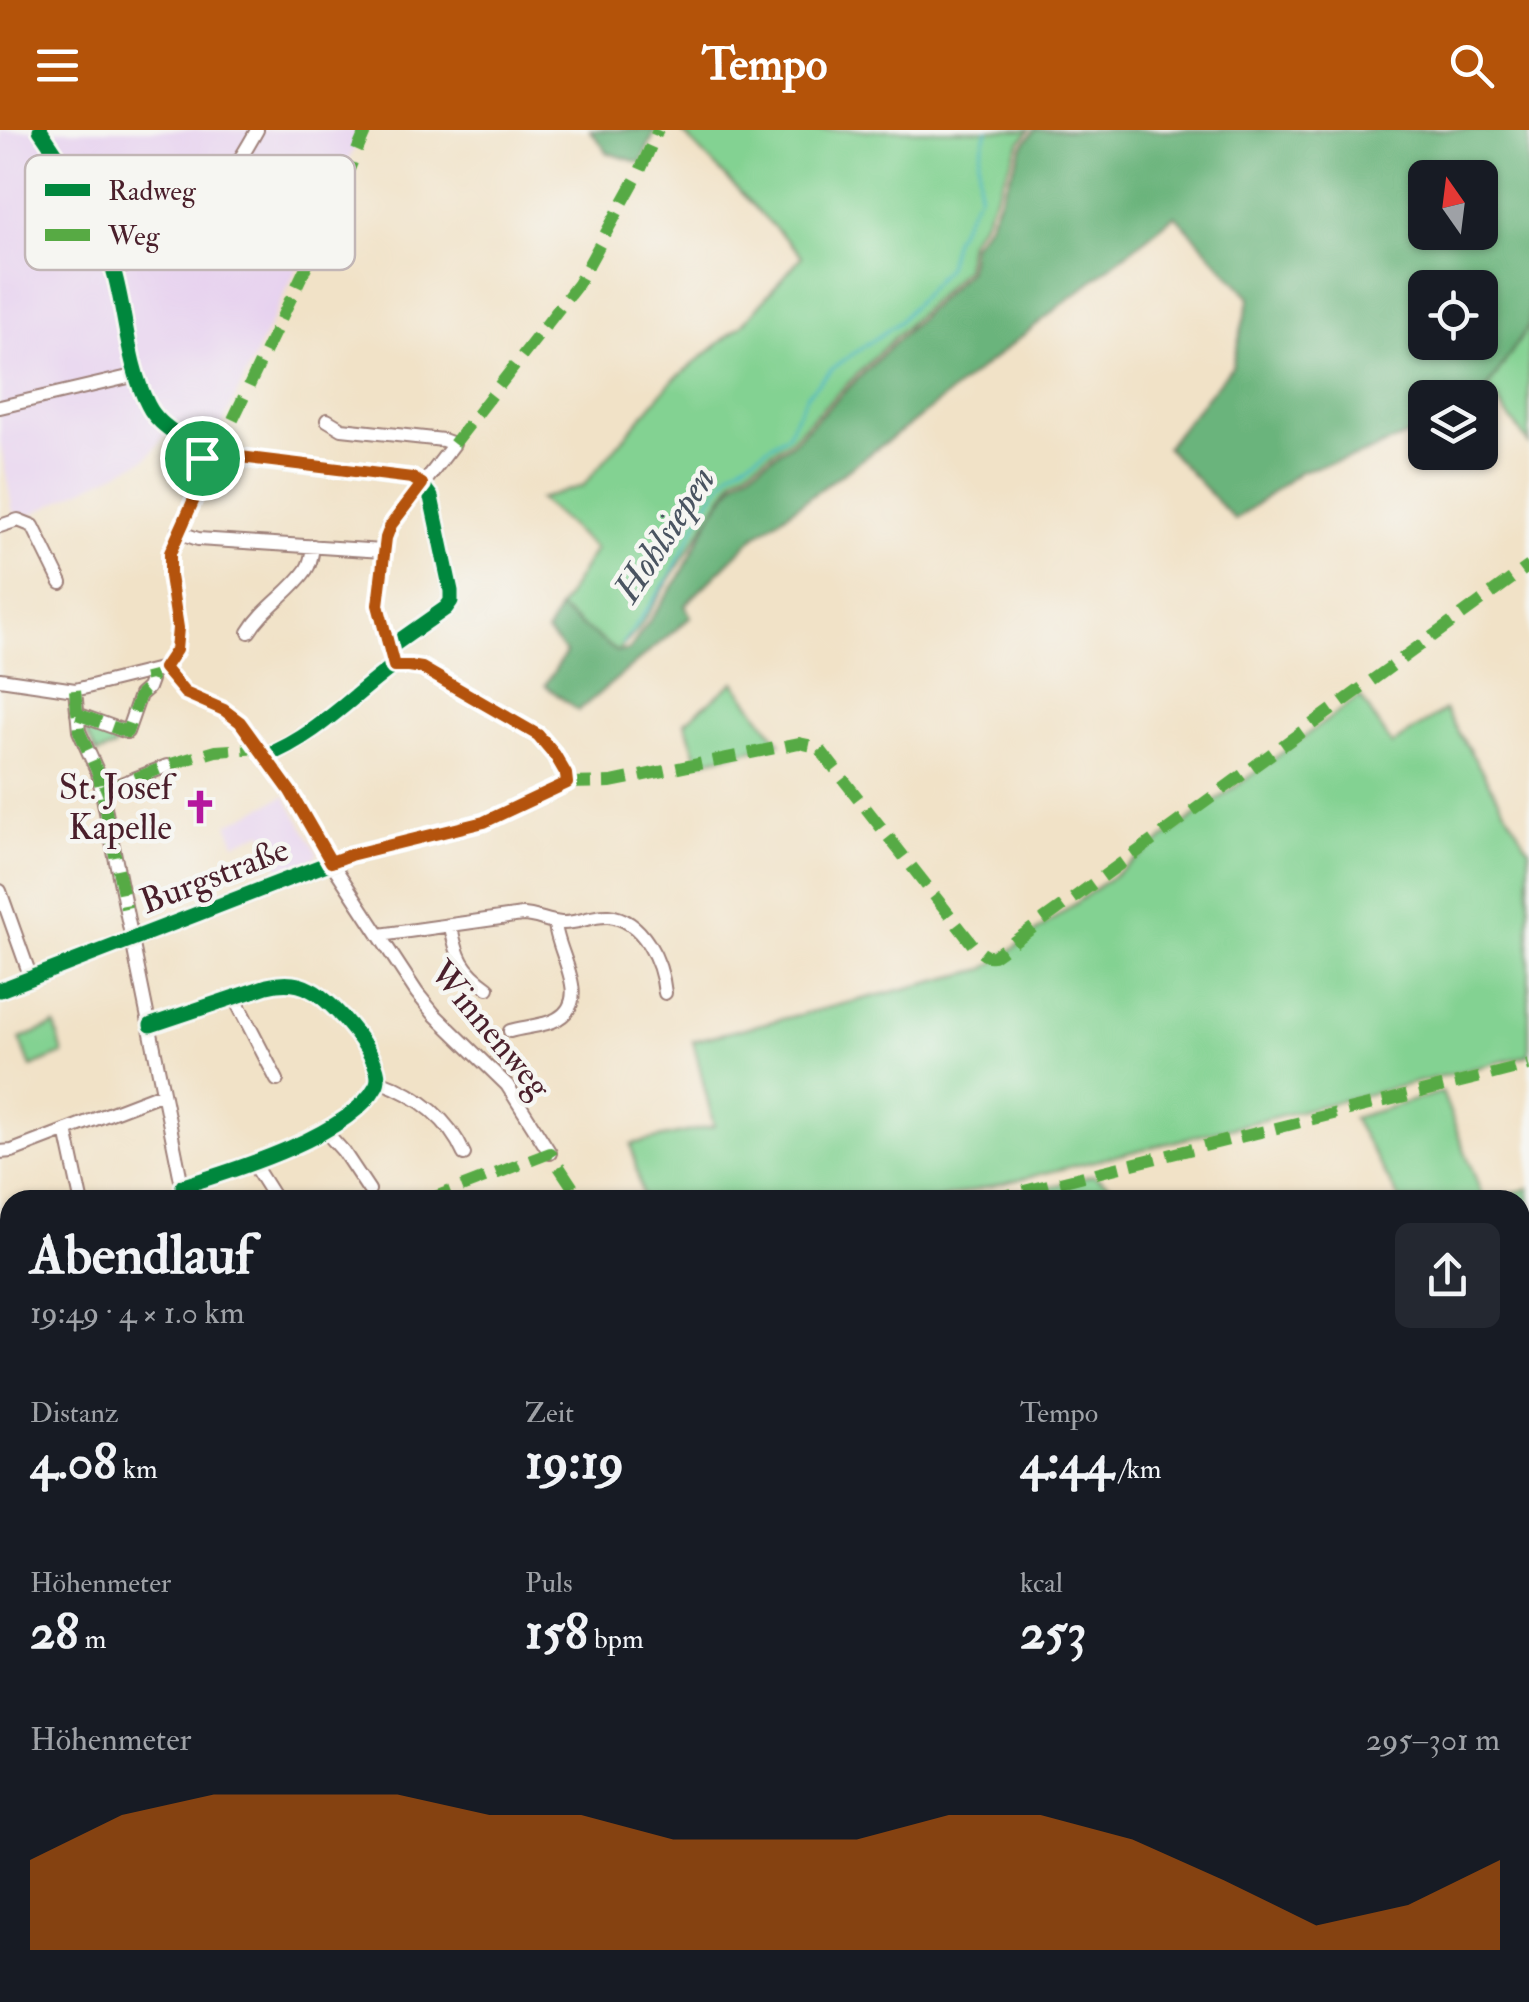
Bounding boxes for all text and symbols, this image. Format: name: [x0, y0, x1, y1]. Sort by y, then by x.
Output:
text: Tempo: [702, 37, 827, 93]
icon: menu: [30, 38, 85, 93]
icon: search: [1444, 38, 1499, 93]
legend: [25, 155, 355, 270]
north arrow: [1408, 160, 1498, 250]
map controls: [1408, 160, 1498, 470]
text: Radweg: [108, 174, 197, 209]
text: Weg: [107, 219, 161, 254]
button: locate: [1408, 270, 1498, 360]
button: layers: [1408, 380, 1498, 470]
pin: [160, 416, 245, 501]
icon: arrive: [175, 431, 230, 486]
water label: Hohlsiepen: [602, 458, 726, 613]
place label: St. Josef Kapelle: [59, 766, 177, 850]
church icon: St. Josef Kapelle: [181, 788, 219, 826]
street label: Burgstraße: [134, 828, 295, 924]
street label: Winnenweg: [419, 951, 561, 1108]
text: Abendlauf: [30, 1221, 253, 1290]
button: share: [1395, 1223, 1500, 1328]
text: 19:49 · 4 × 1.0 km: [30, 1293, 245, 1333]
text: Distanz: [30, 1396, 118, 1431]
text: Zeit: [525, 1396, 574, 1431]
text: Tempo: [1020, 1396, 1098, 1431]
text: 4.08: [30, 1431, 117, 1494]
text: 19:19: [525, 1431, 624, 1494]
text: 4:44: [1020, 1431, 1113, 1494]
text: km: [117, 1452, 158, 1487]
text: /km: [1113, 1452, 1161, 1487]
text: Höhenmeter: [30, 1566, 171, 1601]
text: Puls: [525, 1566, 573, 1601]
text: kcal: [1020, 1566, 1063, 1601]
text: 28: [30, 1601, 79, 1664]
text: 158: [525, 1601, 588, 1664]
text: 253: [1020, 1601, 1086, 1664]
text: m: [79, 1622, 106, 1657]
text: bpm: [588, 1622, 644, 1657]
text: Höhenmeter: [30, 1720, 191, 1760]
text: 295–301 m: [1366, 1720, 1500, 1760]

